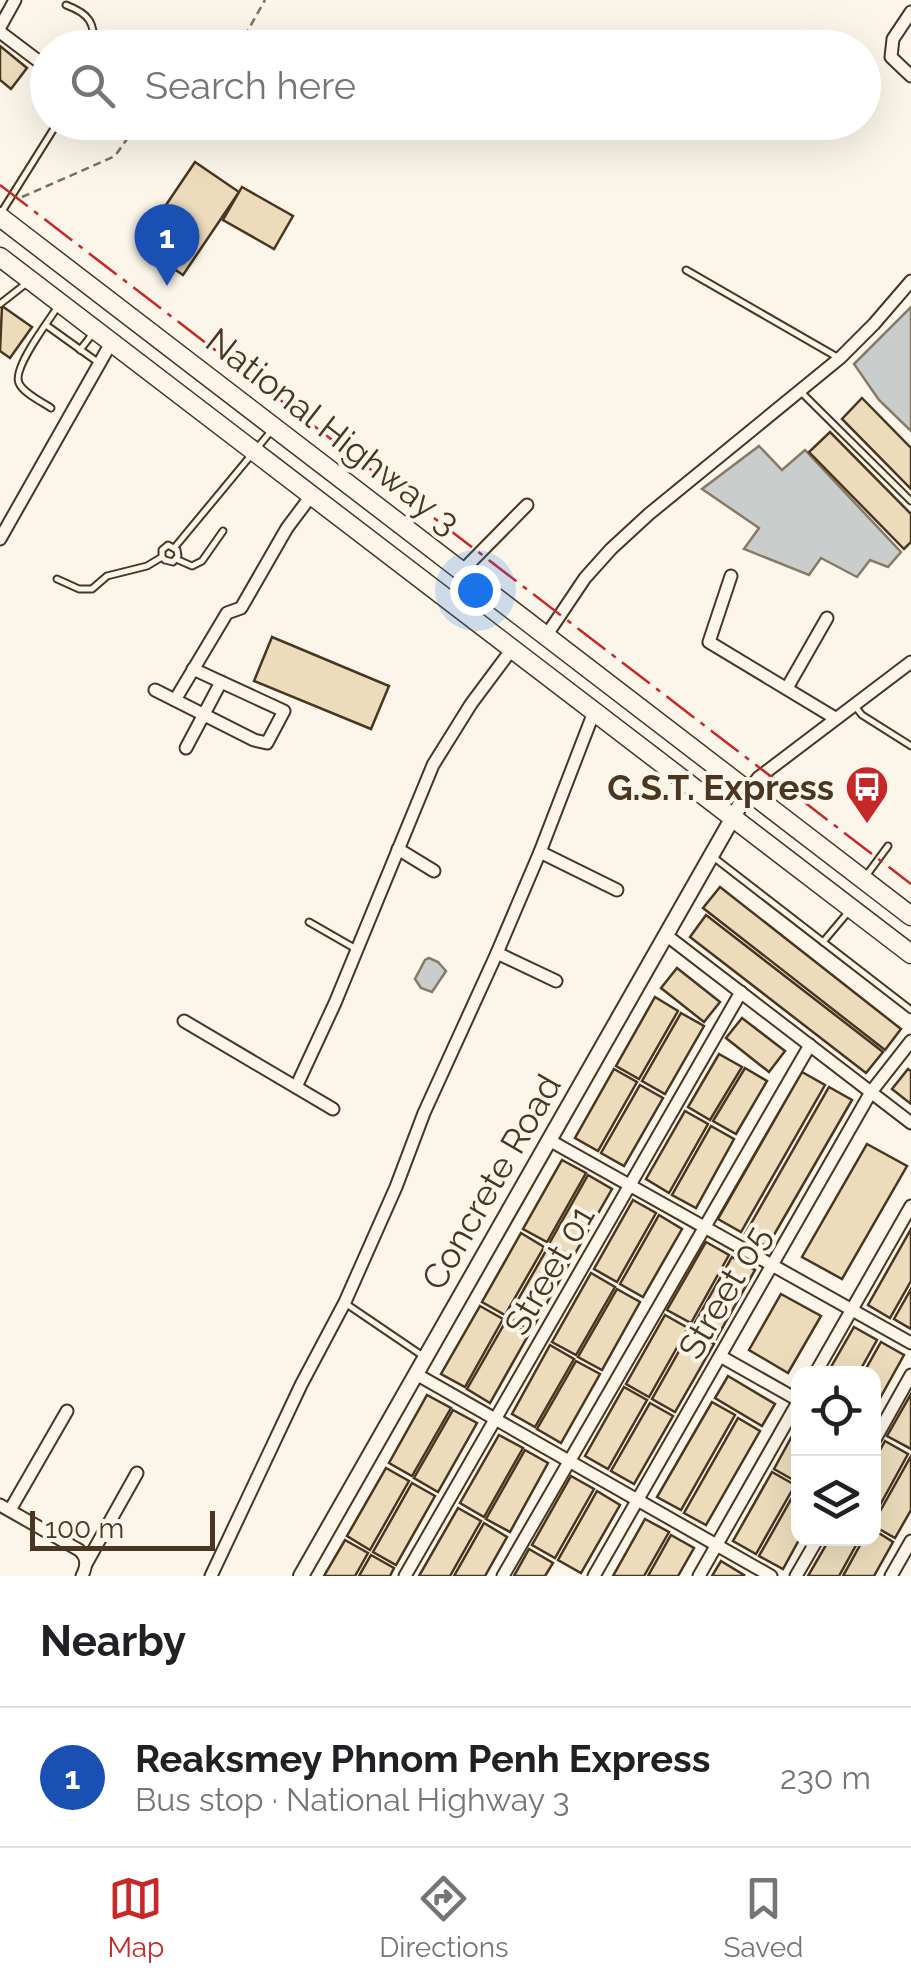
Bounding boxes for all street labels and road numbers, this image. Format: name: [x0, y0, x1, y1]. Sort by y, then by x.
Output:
street label: National Highway 3: [198, 319, 468, 543]
street label: Concrete Road: [413, 1067, 569, 1297]
street label: Street 01: [496, 1198, 602, 1342]
street label: Street 05: [670, 1218, 778, 1366]

